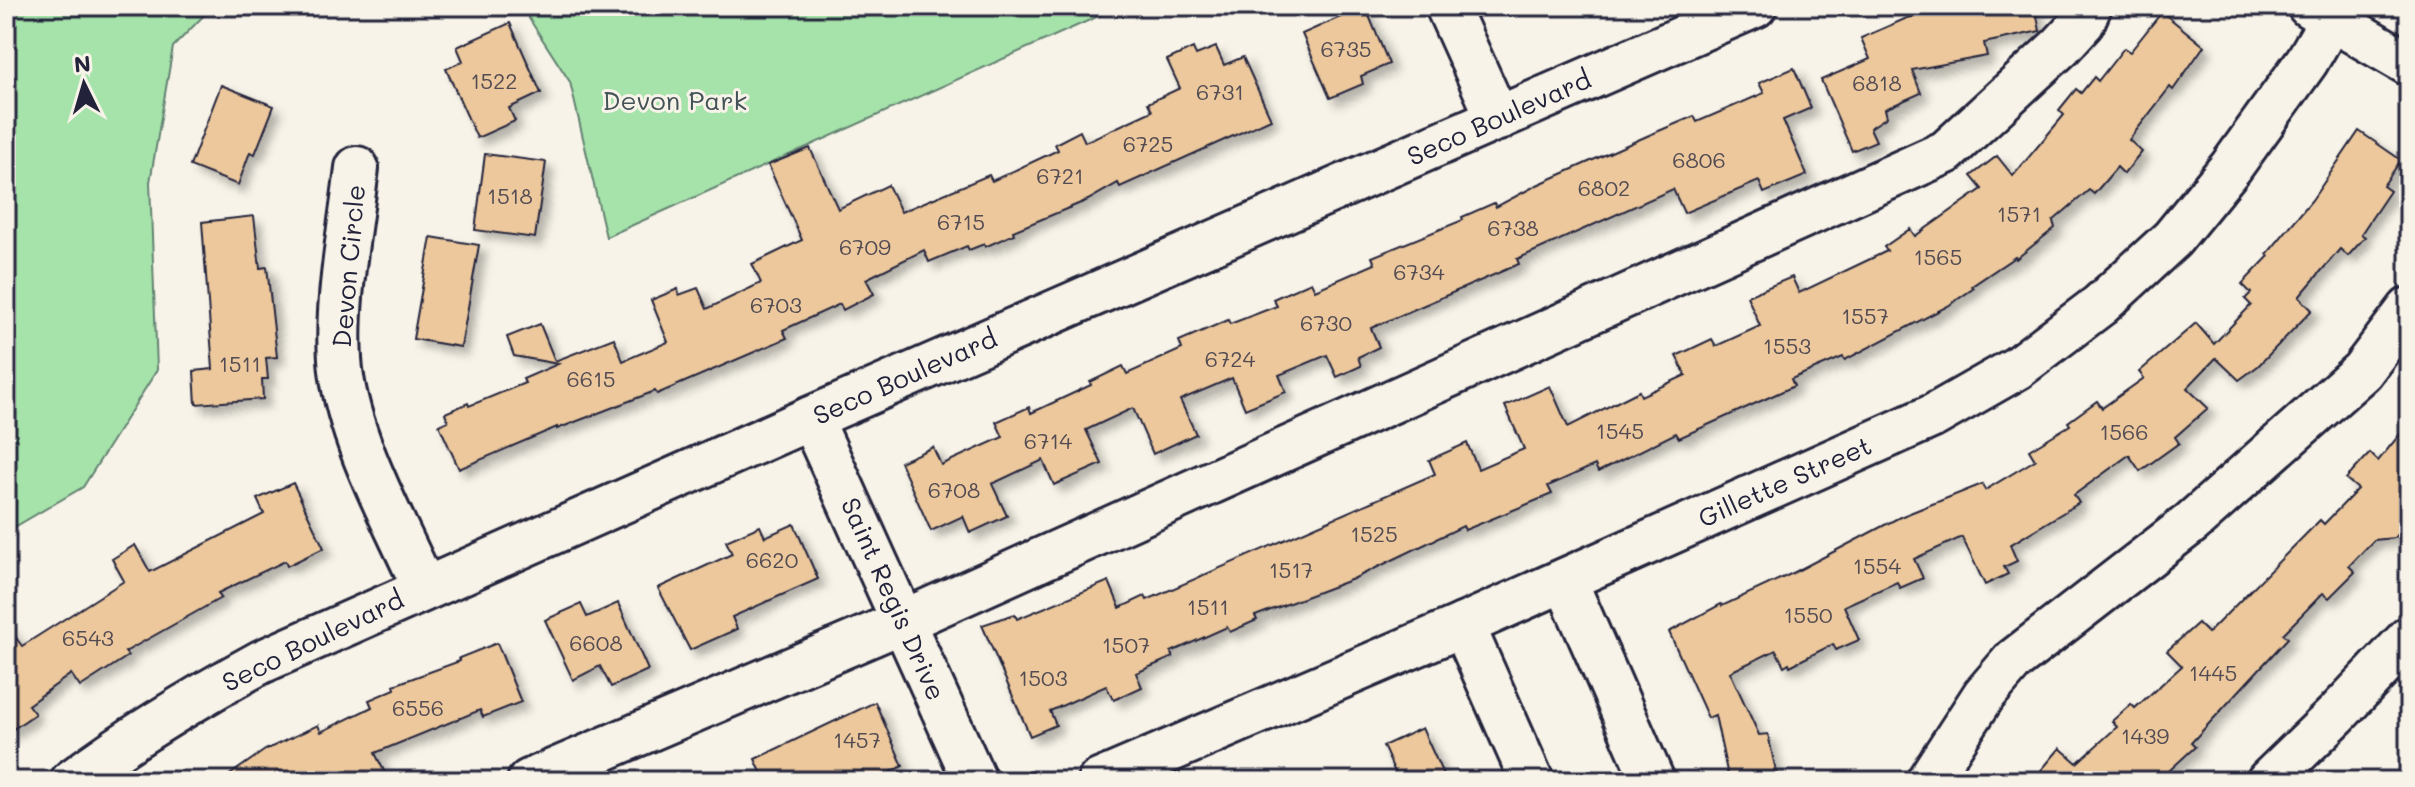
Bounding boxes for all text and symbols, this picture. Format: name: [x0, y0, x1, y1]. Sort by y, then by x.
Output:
house number: 6735: [1320, 34, 1372, 63]
north arrow: [44, 44, 124, 124]
text: N: [73, 48, 92, 79]
street label: Seco Boulevard: [1401, 61, 1596, 173]
house number: 1522: [470, 66, 518, 95]
house number: 6818: [1852, 68, 1902, 97]
house number: 6731: [1196, 77, 1244, 106]
park label: Devon Park: [603, 83, 747, 117]
house number: 6725: [1123, 129, 1173, 158]
house number: 6806: [1672, 145, 1726, 174]
house number: 6721: [1036, 161, 1084, 190]
house number: 6802: [1578, 173, 1630, 202]
house number: 1518: [487, 181, 533, 210]
street label: Devon Circle: [324, 183, 372, 349]
house number: 1571: [1997, 199, 2041, 228]
house number: 6715: [937, 207, 985, 236]
house number: 6738: [1487, 213, 1539, 242]
house number: 6709: [839, 232, 891, 261]
house number: 1565: [1914, 242, 1962, 271]
house number: 6734: [1393, 257, 1445, 286]
house number: 6703: [750, 290, 802, 319]
house number: 1557: [1841, 301, 1889, 330]
house number: 6730: [1300, 308, 1352, 337]
street label: Seco Boulevard: [807, 320, 1002, 432]
house number: 1553: [1763, 331, 1811, 360]
house number: 6724: [1205, 344, 1255, 373]
house number: 1511: [219, 349, 261, 378]
house number: 6615: [566, 364, 616, 393]
house number: 1545: [1596, 416, 1644, 445]
house number: 1566: [2099, 417, 2149, 446]
house number: 6714: [1024, 426, 1072, 455]
street label: Gillette Street: [1693, 428, 1877, 535]
house number: 6708: [928, 475, 980, 504]
street label: Saint Regis Drive: [834, 492, 954, 705]
house number: 1525: [1350, 519, 1398, 548]
house number: 6620: [746, 545, 798, 574]
house number: 1554: [1853, 551, 1901, 580]
house number: 1517: [1269, 555, 1313, 584]
street label: Seco Boulevard: [216, 581, 409, 699]
house number: 1511: [1187, 592, 1229, 621]
house number: 1550: [1783, 600, 1833, 629]
house number: 6543: [62, 623, 114, 652]
house number: 6608: [569, 628, 623, 657]
house number: 1507: [1102, 630, 1150, 659]
house number: 1445: [2189, 658, 2237, 687]
house number: 1503: [1018, 663, 1068, 692]
house number: 6556: [392, 693, 444, 722]
house number: 1439: [2121, 721, 2169, 750]
house number: 1457: [833, 725, 881, 754]

